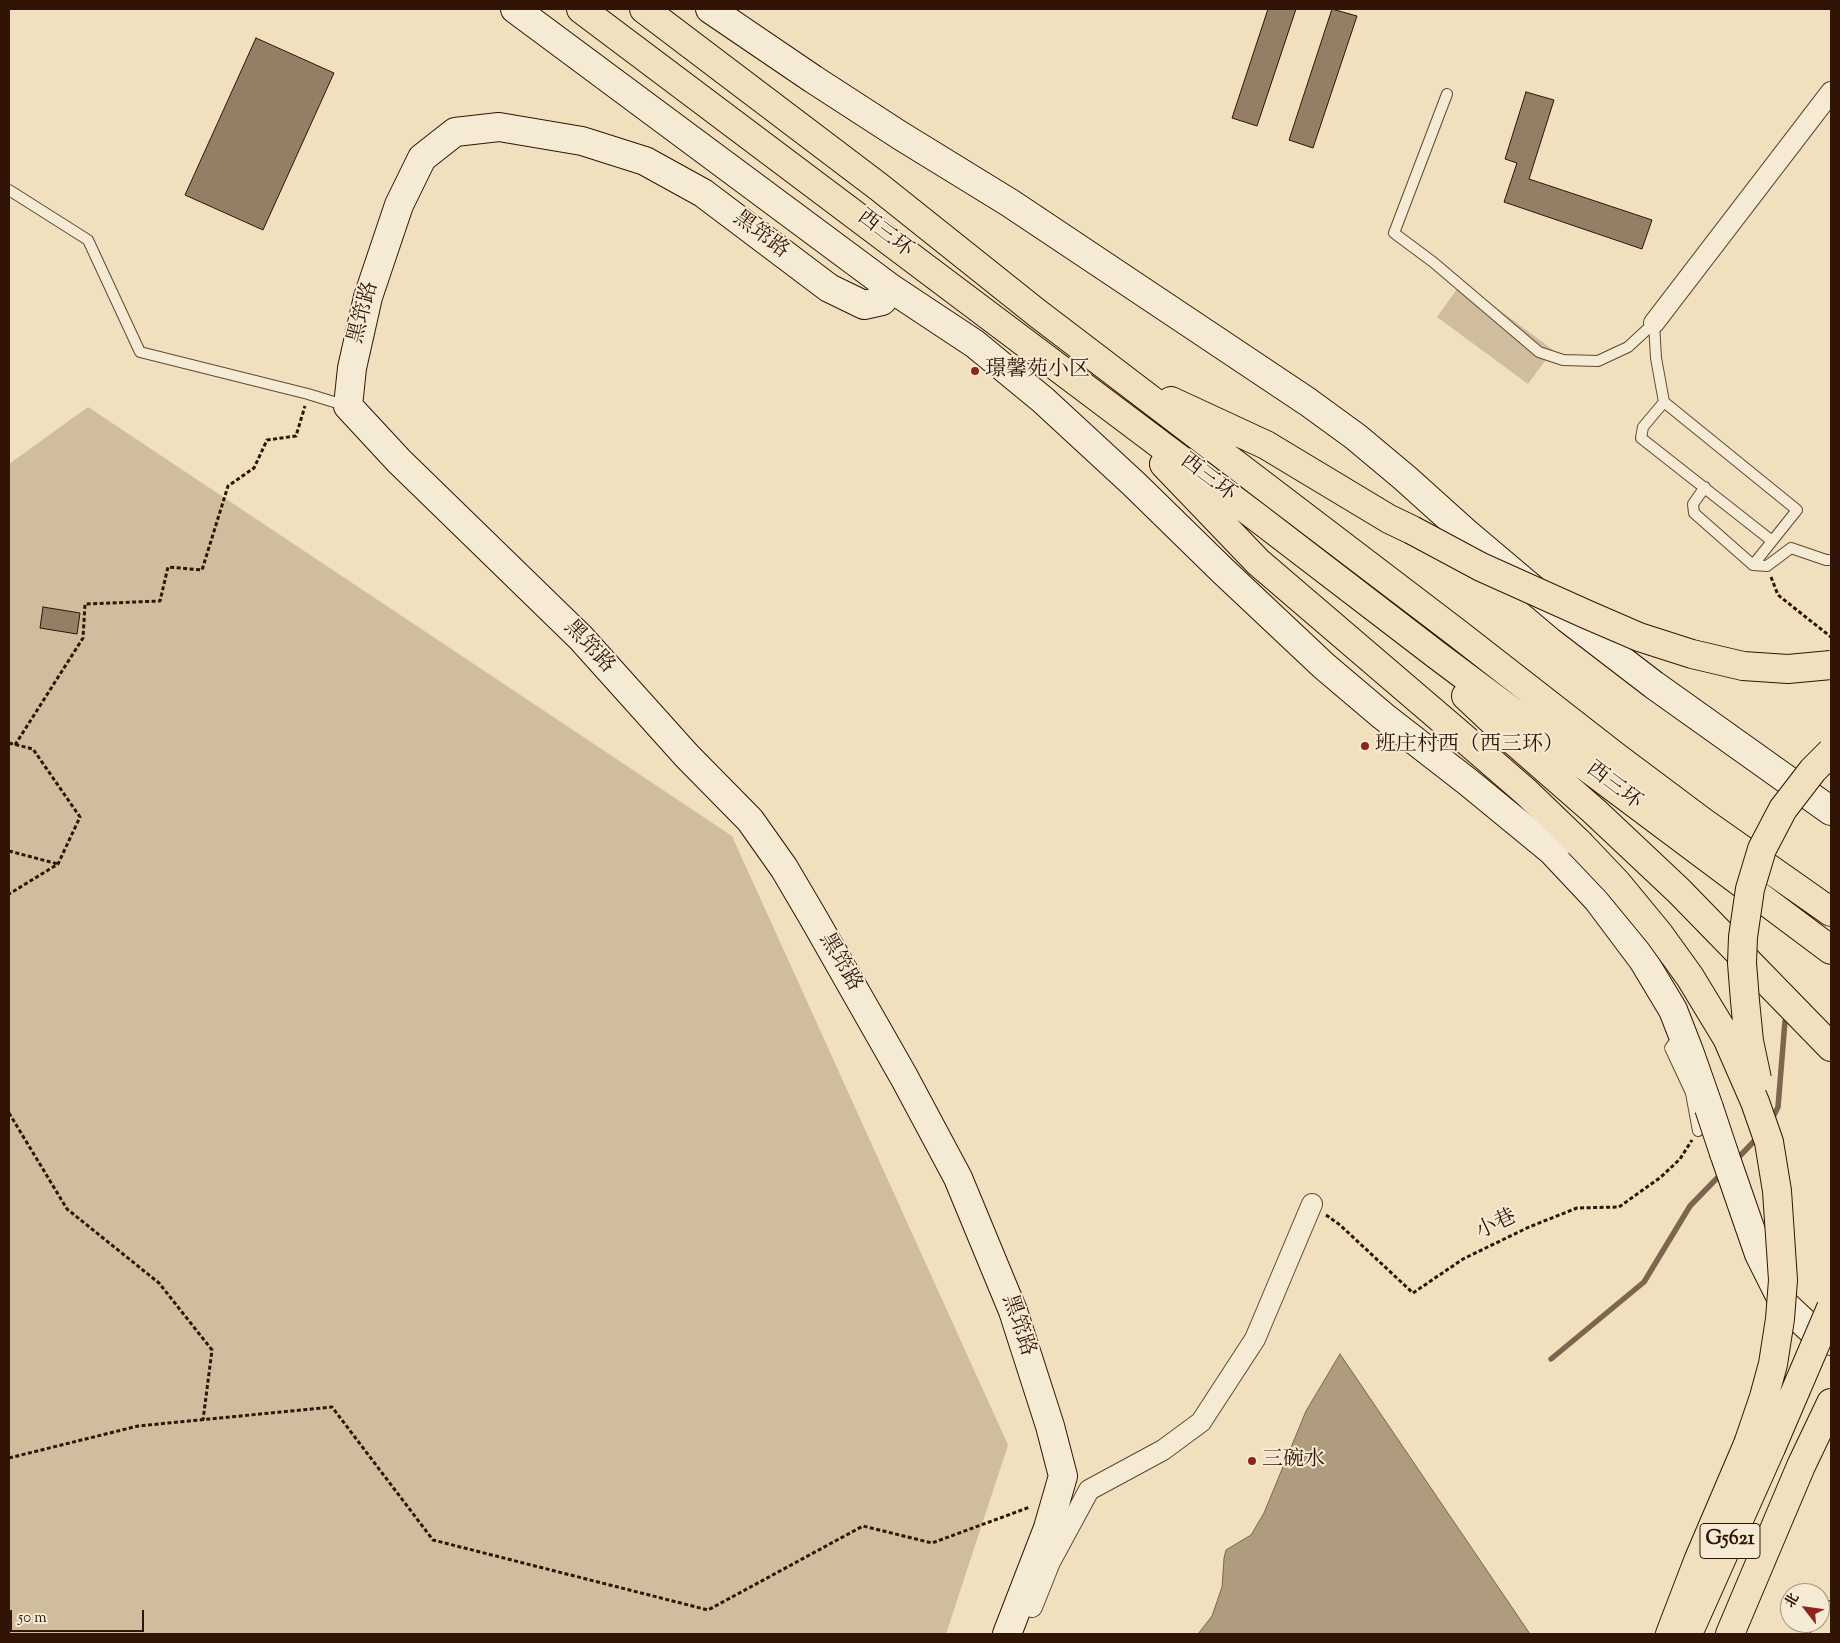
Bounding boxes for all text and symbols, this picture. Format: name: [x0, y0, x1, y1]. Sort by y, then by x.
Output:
street label: 西三环: [851, 206, 917, 264]
street label: 黑筇路: [727, 207, 793, 265]
street label: 黑筇路: [345, 279, 385, 347]
place label: 璟馨苑小区: [985, 358, 1090, 384]
marker: 璟馨苑小区: [969, 365, 981, 377]
street label: 西三环: [1174, 450, 1240, 508]
street label: 黑筇路: [557, 616, 619, 680]
place label: 班庄村西（西三环）: [1375, 733, 1564, 759]
marker: 班庄村西（西三环）: [1359, 740, 1371, 752]
street label: 西三环: [1580, 758, 1646, 816]
street label: 黑筇路: [812, 929, 866, 997]
street label: 小巷: [1473, 1205, 1521, 1247]
street label: 黑筇路: [995, 1292, 1039, 1360]
place label: 三碗水: [1262, 1448, 1325, 1474]
marker: 三碗水: [1246, 1455, 1258, 1467]
road number: G5621: [1700, 1524, 1760, 1558]
north arrow: [1780, 1583, 1830, 1633]
text: 北: [1781, 1590, 1805, 1612]
scale bar: [12, 1600, 146, 1632]
text: 50 m: [18, 1608, 47, 1629]

